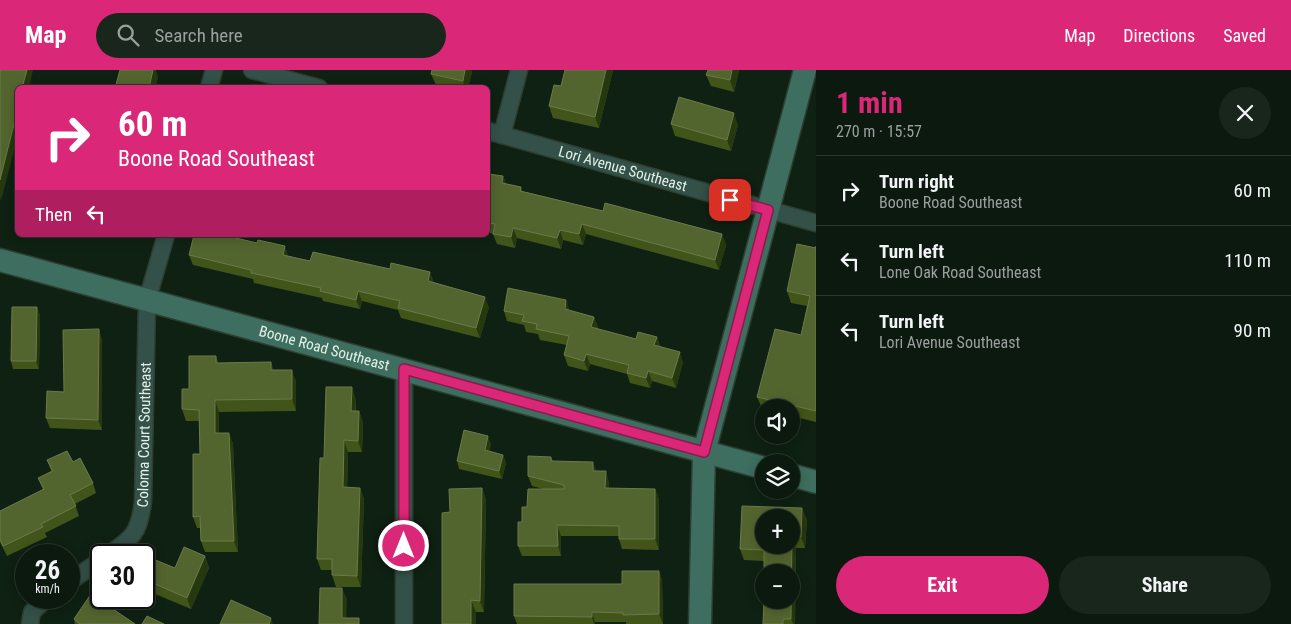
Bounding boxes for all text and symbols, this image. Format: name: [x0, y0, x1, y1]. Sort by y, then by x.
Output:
search box: [96, 13, 446, 58]
text: Map: [25, 21, 66, 49]
icon: search: [114, 21, 142, 49]
text: Search here: [154, 24, 243, 47]
text: Map: [1064, 25, 1095, 46]
text: Directions: [1123, 25, 1195, 46]
text: Saved: [1223, 25, 1266, 46]
text: 1 min: [836, 85, 903, 120]
button: close: [1219, 87, 1271, 139]
text: 60 m: [118, 104, 187, 145]
icon: right: [35, 105, 100, 170]
text: 270 m · 15:57: [836, 122, 922, 141]
street label: Lori Avenue Southeast: [557, 142, 689, 195]
text: Boone Road Southeast: [118, 146, 315, 171]
text: Turn right: [879, 170, 954, 193]
icon: right: [836, 177, 864, 205]
pin: [709, 179, 751, 221]
text: 60 m: [1234, 179, 1271, 202]
icon: arrive: [716, 186, 744, 214]
text: Boone Road Southeast: [879, 193, 1022, 212]
icon: left: [82, 200, 110, 228]
text: Then: [35, 203, 72, 226]
text: Turn left: [879, 240, 944, 263]
icon: left: [836, 247, 864, 275]
text: 110 m: [1224, 249, 1271, 272]
text: Lone Oak Road Southeast: [879, 263, 1041, 282]
text: Turn left: [879, 310, 944, 333]
icon: left: [836, 317, 864, 345]
text: 90 m: [1234, 319, 1271, 342]
street label: Boone Road Southeast: [257, 322, 391, 375]
text: Lori Avenue Southeast: [879, 333, 1020, 352]
street label: Coloma Court Southeast: [133, 362, 155, 508]
map controls: [755, 399, 800, 609]
button: sound: [755, 399, 800, 444]
button: layers: [755, 454, 800, 499]
button: +: [755, 509, 800, 554]
position arrow: [377, 519, 429, 571]
speed limit sign: 30: [90, 544, 155, 609]
text: 26: [35, 556, 60, 585]
button: Exit: [836, 556, 1049, 614]
button: Share: [1059, 556, 1271, 614]
button: −: [755, 564, 800, 609]
text: km/h: [35, 582, 60, 596]

